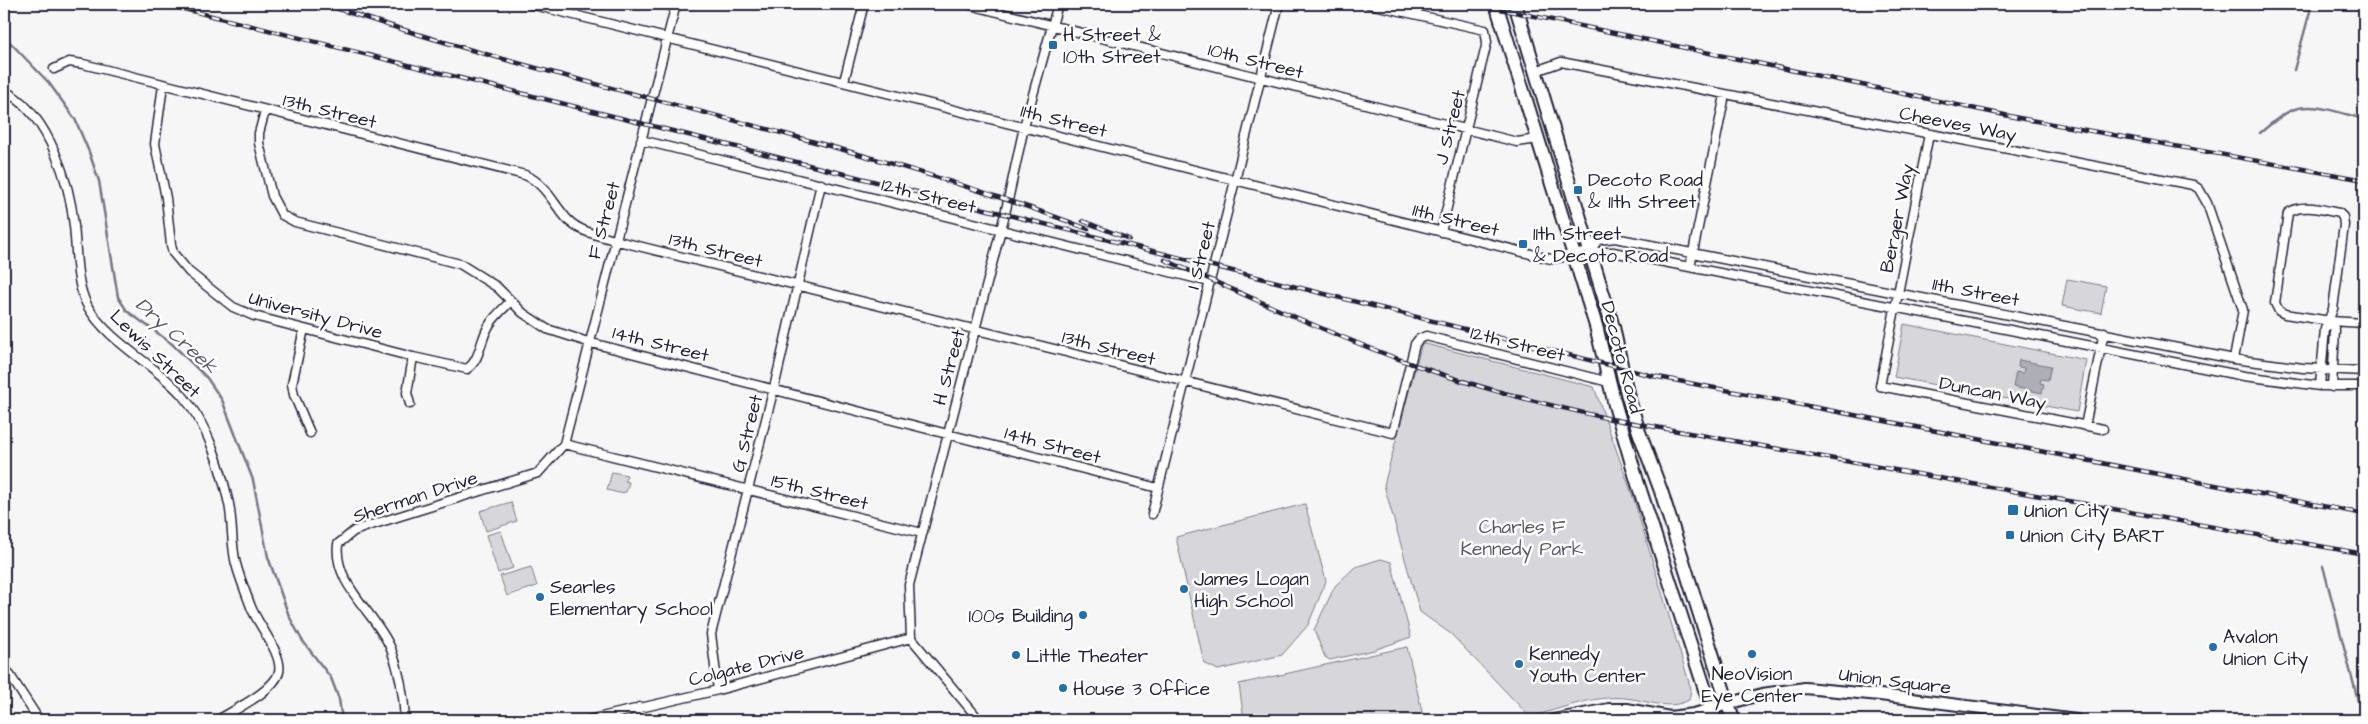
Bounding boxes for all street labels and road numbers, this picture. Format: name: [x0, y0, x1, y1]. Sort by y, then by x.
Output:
street label: 10th Street: [1205, 37, 1307, 86]
street label: 13th Street: [280, 87, 379, 136]
street label: J Street: [1428, 87, 1473, 168]
street label: 11th Street: [1018, 98, 1110, 145]
street label: Cheeves Way: [1897, 100, 2019, 150]
street label: Berger Way: [1874, 161, 1922, 275]
street label: 12th Street: [878, 172, 979, 221]
street label: F Street: [581, 178, 628, 262]
street label: 11th Street: [1410, 197, 1502, 244]
street label: I Street: [1180, 218, 1223, 292]
street label: 13th Street: [666, 226, 765, 275]
street label: 11th Street: [1930, 271, 2022, 314]
street label: University Drive: [245, 285, 386, 347]
street label: Decoto Road: [1594, 298, 1650, 417]
street label: Lewis Street: [103, 304, 207, 405]
street label: 14th Street: [609, 319, 712, 370]
street label: 12th Street: [1467, 320, 1568, 369]
street label: 13th Street: [1059, 324, 1158, 373]
street label: H Street: [926, 326, 973, 408]
street label: Duncan Way: [1937, 370, 2049, 418]
street label: G Street: [725, 391, 770, 475]
street label: 14th Street: [1001, 420, 1104, 471]
street label: Sherman Drive: [350, 465, 481, 530]
street label: 15th Street: [768, 467, 871, 518]
street label: Colgate Drive: [686, 639, 807, 695]
street label: Union Square: [1837, 661, 1952, 702]

